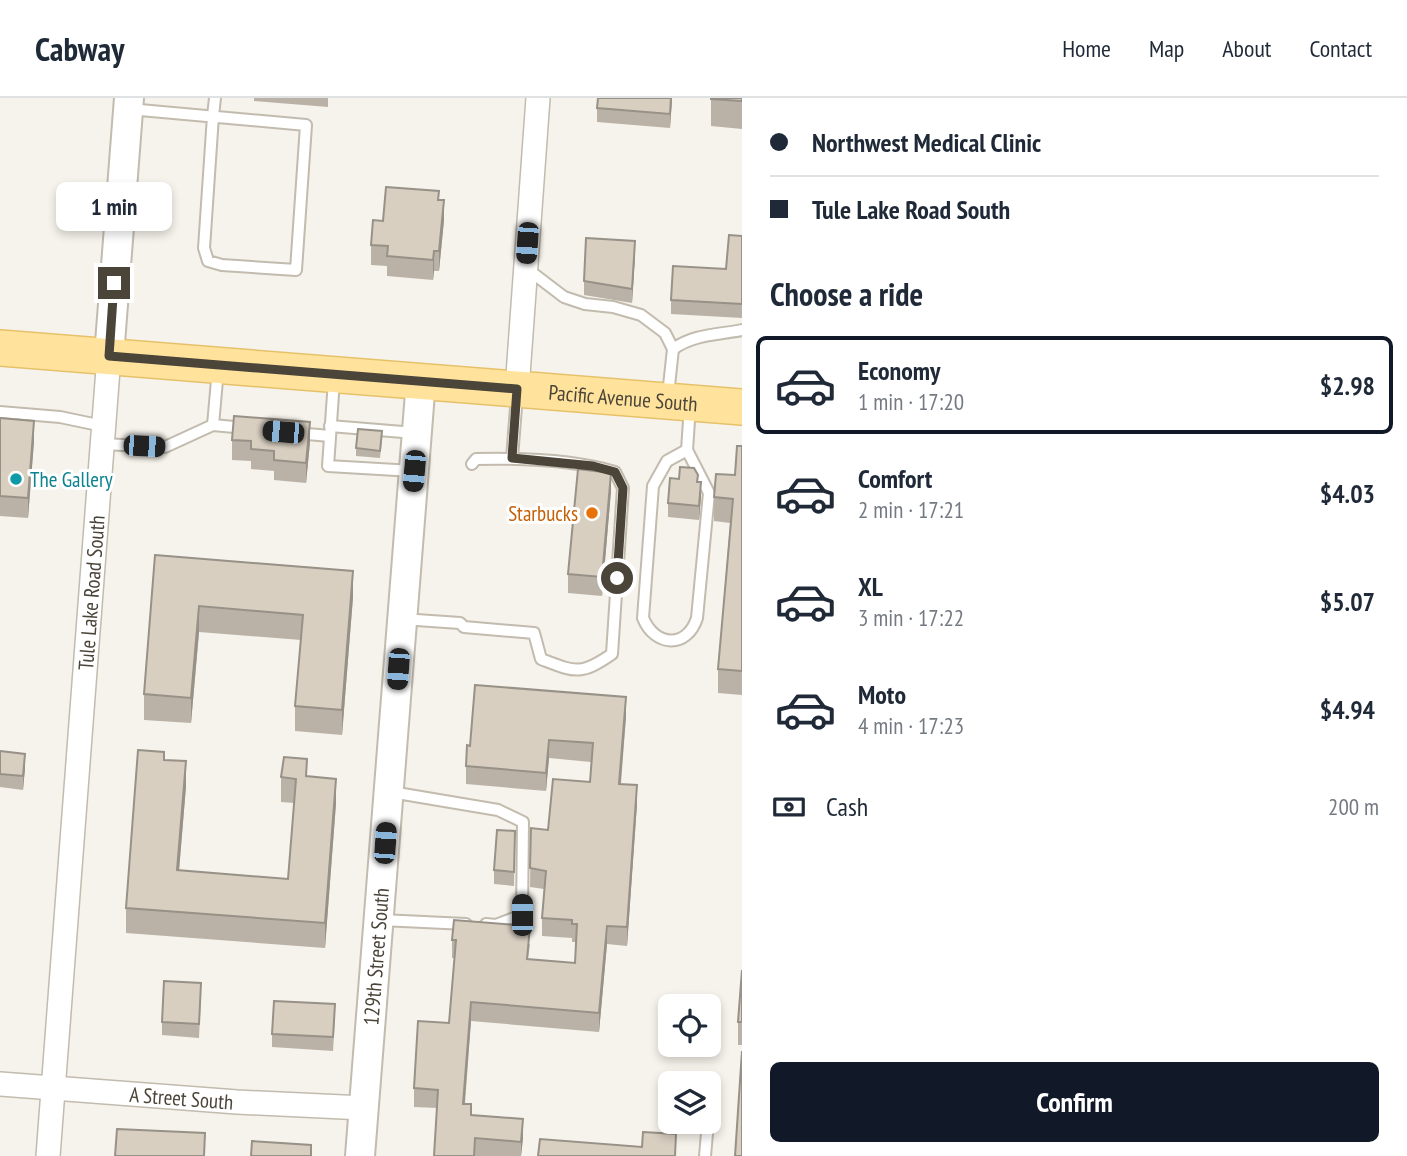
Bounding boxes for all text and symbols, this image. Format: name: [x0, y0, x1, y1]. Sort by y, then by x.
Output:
text: Cabway: [35, 27, 124, 70]
text: Home: [1062, 33, 1111, 64]
text: Map: [1149, 33, 1184, 64]
text: About: [1222, 33, 1271, 64]
text: Contact: [1309, 33, 1372, 64]
text: Northwest Medical Clinic: [812, 126, 1041, 159]
callout: 1 min: [56, 181, 172, 230]
text: 1 min: [91, 192, 137, 221]
text: Tule Lake Road South: [812, 193, 1010, 226]
car: [516, 221, 539, 265]
route end: [98, 267, 130, 299]
text: Choose a ride: [770, 273, 923, 315]
icon: car: [774, 354, 837, 417]
text: Economy: [858, 354, 940, 387]
text: $2.98: [1320, 369, 1375, 402]
street label: Pacific Avenue South: [548, 378, 699, 417]
text: 1 min · 17:20: [858, 387, 964, 416]
car: [262, 420, 305, 444]
car: [123, 434, 166, 458]
car: [402, 449, 427, 493]
icon: car: [774, 462, 837, 525]
text: Comfort: [858, 462, 932, 495]
place label: The Gallery: [30, 466, 113, 493]
marker: The Gallery: [8, 471, 24, 487]
text: $4.03: [1320, 477, 1375, 510]
text: 2 min · 17:21: [858, 495, 964, 524]
place label: Starbucks: [508, 500, 578, 527]
marker: Starbucks: [584, 505, 600, 521]
street label: Tule Lake Road South: [72, 514, 110, 671]
route start: [601, 562, 633, 594]
icon: car: [774, 570, 837, 633]
text: XL: [858, 570, 883, 603]
text: $5.07: [1320, 585, 1375, 618]
text: 3 min · 17:22: [858, 603, 964, 632]
car: [387, 647, 410, 691]
icon: car: [774, 678, 837, 741]
text: Moto: [858, 678, 906, 711]
text: $4.94: [1320, 693, 1375, 726]
text: 4 min · 17:23: [858, 711, 964, 740]
icon: cash: [770, 788, 808, 826]
text: Cash: [826, 790, 868, 823]
text: 200 m: [1328, 792, 1379, 821]
car: [374, 821, 397, 865]
street label: 129th Street South: [357, 887, 395, 1026]
car: [512, 894, 533, 936]
map controls: [658, 994, 721, 1134]
button: locate: [658, 994, 721, 1057]
button: Confirm: [770, 1062, 1379, 1142]
button: layers: [658, 1071, 721, 1134]
street label: A Street South: [129, 1080, 234, 1115]

